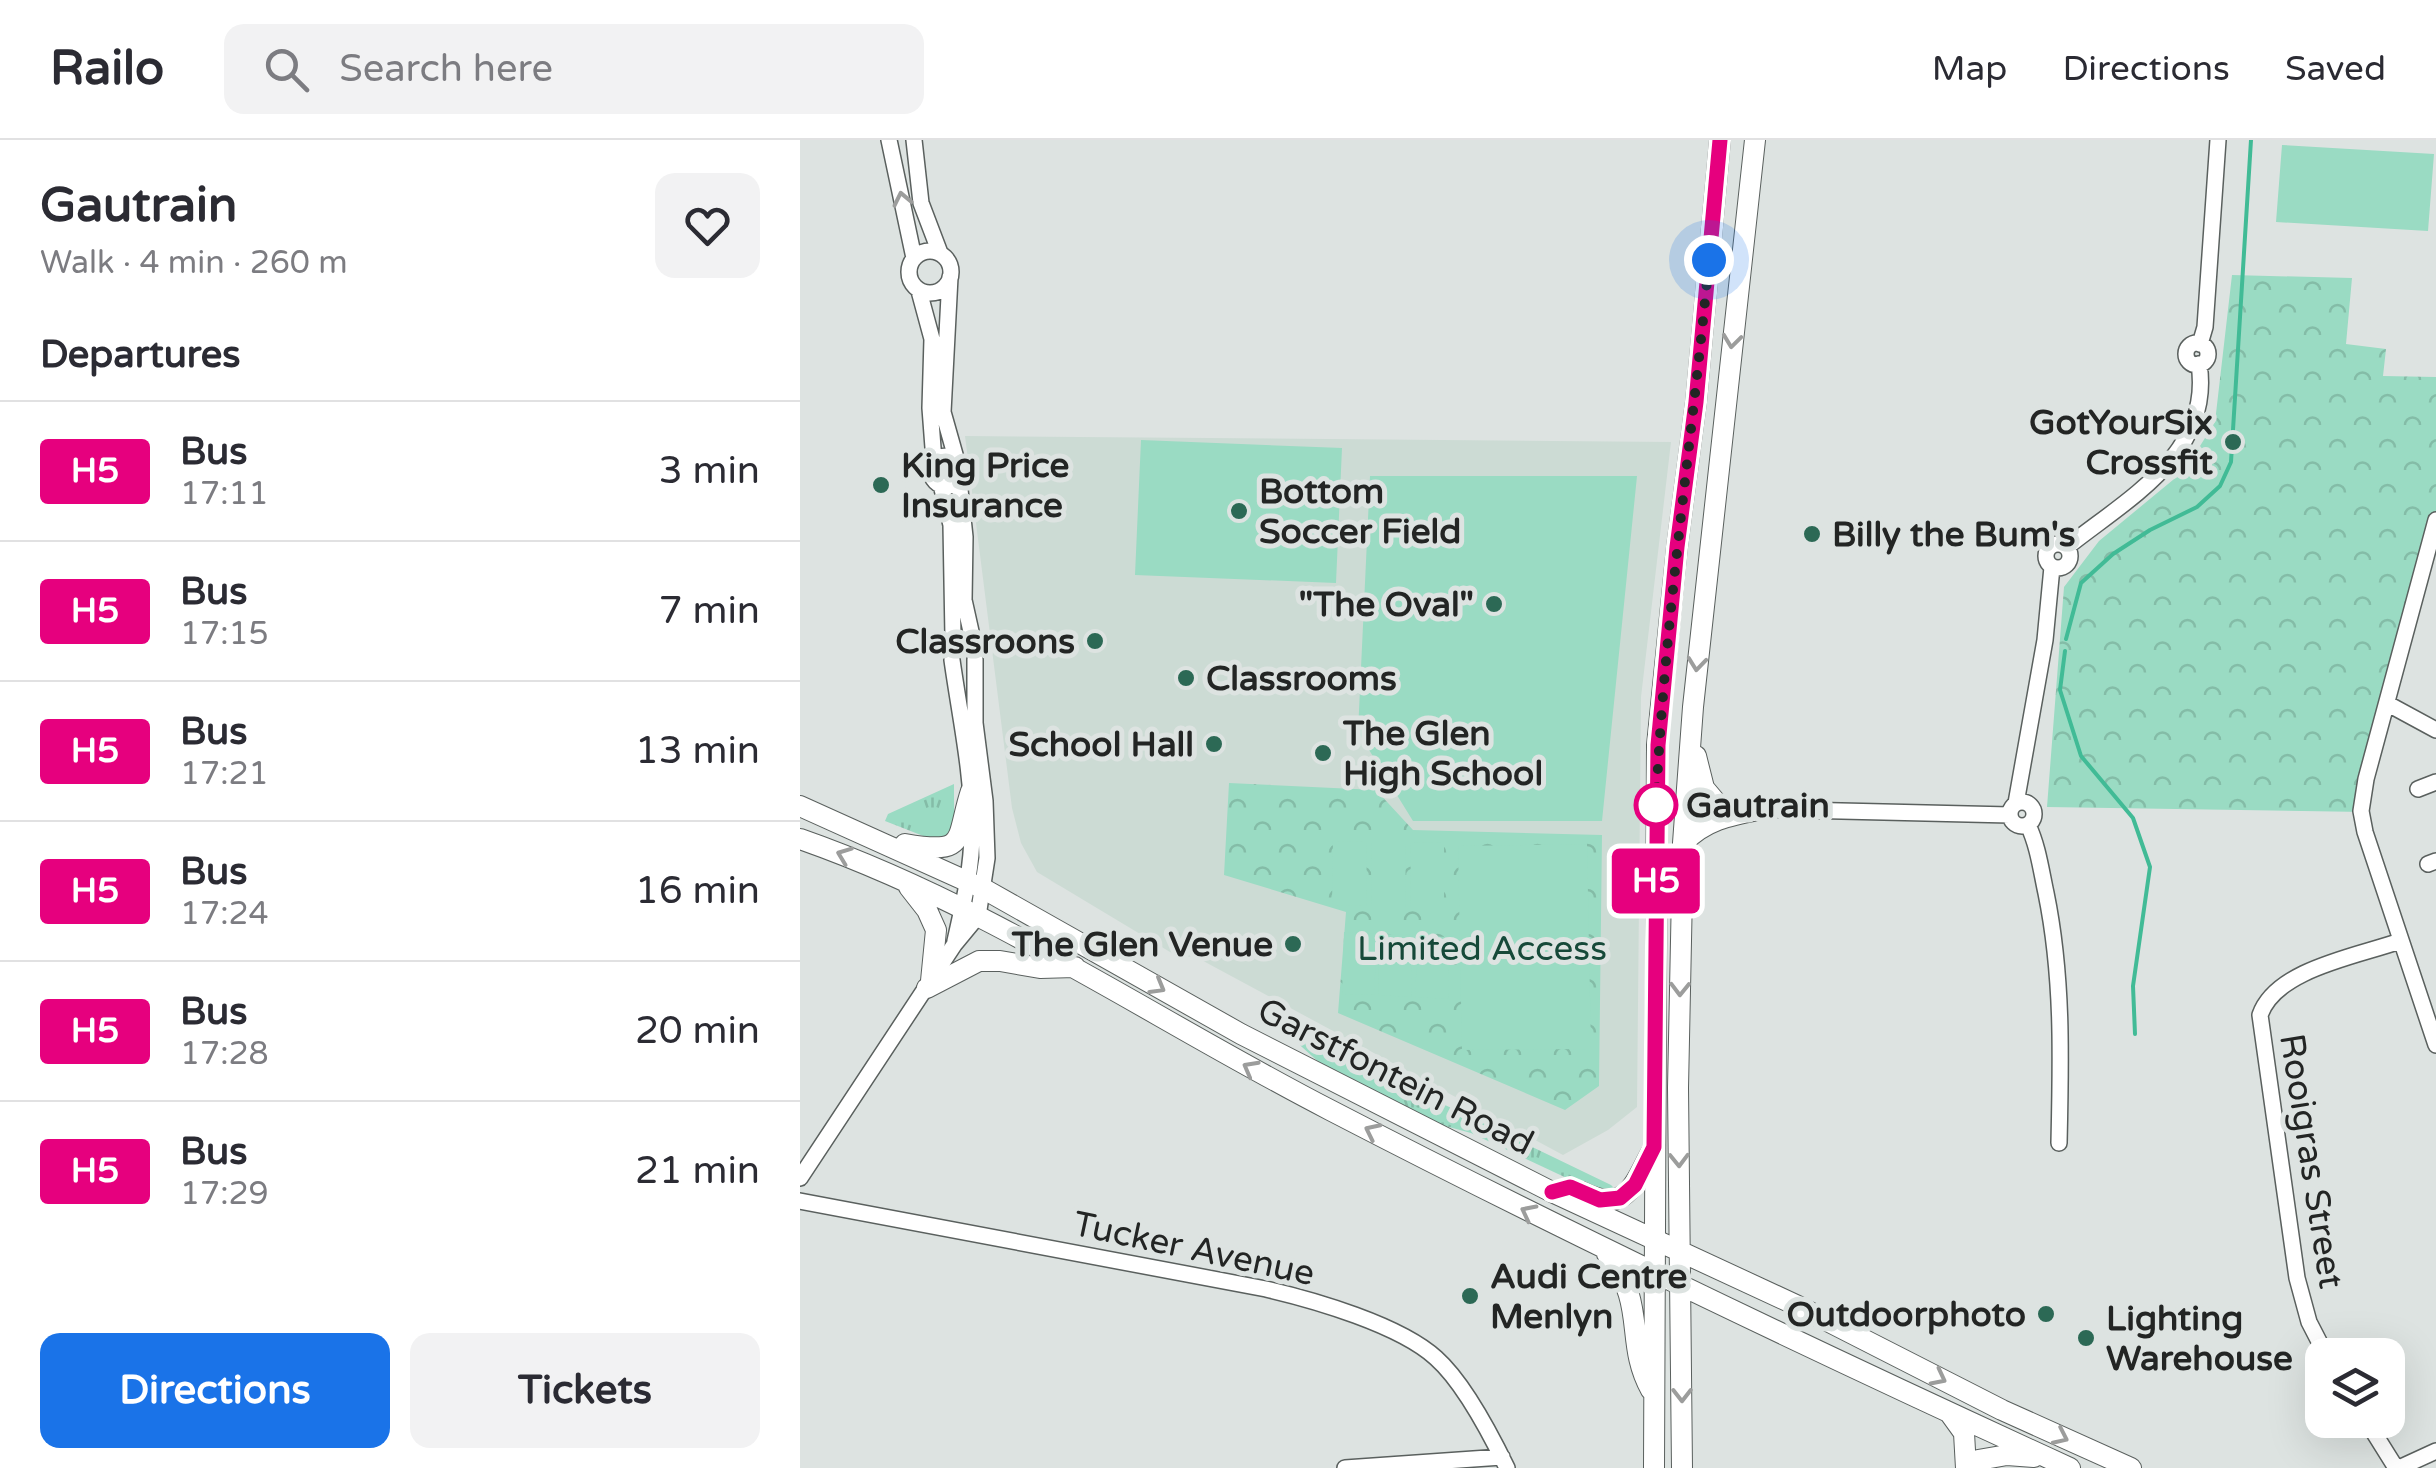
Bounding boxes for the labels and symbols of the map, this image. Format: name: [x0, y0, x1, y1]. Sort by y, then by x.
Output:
one-way arrow: [892, 191, 913, 208]
your location: [1684, 235, 1734, 285]
one-way arrow: [1722, 334, 1743, 350]
place label: GotYourSix Crossfit: [2029, 402, 2214, 484]
marker: GotYourSix Crossfit: [2222, 431, 2244, 453]
place label: King Price Insurance: [901, 445, 1069, 527]
place label: Bottom Soccer Field: [1259, 471, 1461, 553]
marker: King Price Insurance: [870, 474, 892, 496]
marker: Bottom Soccer Field: [1228, 500, 1250, 522]
place label: Billy the Bum's: [1832, 514, 2076, 556]
marker: Billy the Bum's: [1801, 523, 1823, 545]
place label: "The Oval": [1299, 584, 1474, 626]
marker: "The Oval": [1483, 593, 1505, 615]
place label: Classroons: [895, 621, 1075, 663]
marker: Classroons: [1084, 630, 1106, 652]
one-way arrow: [1687, 657, 1708, 673]
place label: Classrooms: [1206, 658, 1397, 700]
marker: Classrooms: [1175, 667, 1197, 689]
place label: The Glen High School: [1342, 713, 1543, 795]
place label: School Hall: [1009, 724, 1194, 766]
marker: School Hall: [1203, 733, 1225, 755]
marker: The Glen High School: [1312, 742, 1334, 764]
marker: Gautrain: [1635, 784, 1677, 826]
place label: Gautrain: [1686, 785, 1830, 827]
one-way arrow: [837, 847, 854, 867]
line badge: H5: [1611, 848, 1701, 914]
place label: The Glen Venue: [1011, 924, 1273, 966]
park label: Limited Access: [1357, 928, 1607, 970]
marker: The Glen Venue: [1282, 933, 1304, 955]
one-way arrow: [1147, 974, 1165, 994]
one-way arrow: [1670, 981, 1691, 997]
street label: Garstfontein Road: [1251, 989, 1541, 1165]
street label: Rooigras Street: [2270, 1031, 2352, 1292]
one-way arrow: [1243, 1060, 1261, 1080]
one-way arrow: [1364, 1123, 1382, 1143]
one-way arrow: [1669, 1153, 1690, 1169]
street label: Tucker Avenue: [1069, 1203, 1318, 1295]
one-way arrow: [1520, 1205, 1538, 1224]
place label: Audi Centre Menlyn: [1490, 1256, 1687, 1338]
marker: Audi Centre Menlyn: [1459, 1285, 1481, 1307]
place label: Outdoorphoto: [1786, 1294, 2026, 1336]
place label: Lighting Warehouse: [2106, 1298, 2293, 1380]
marker: Outdoorphoto: [2035, 1303, 2057, 1325]
marker: Lighting Warehouse: [2075, 1327, 2097, 1349]
one-way arrow: [1929, 1366, 1947, 1385]
one-way arrow: [1671, 1388, 1693, 1403]
one-way arrow: [2051, 1425, 2069, 1445]

